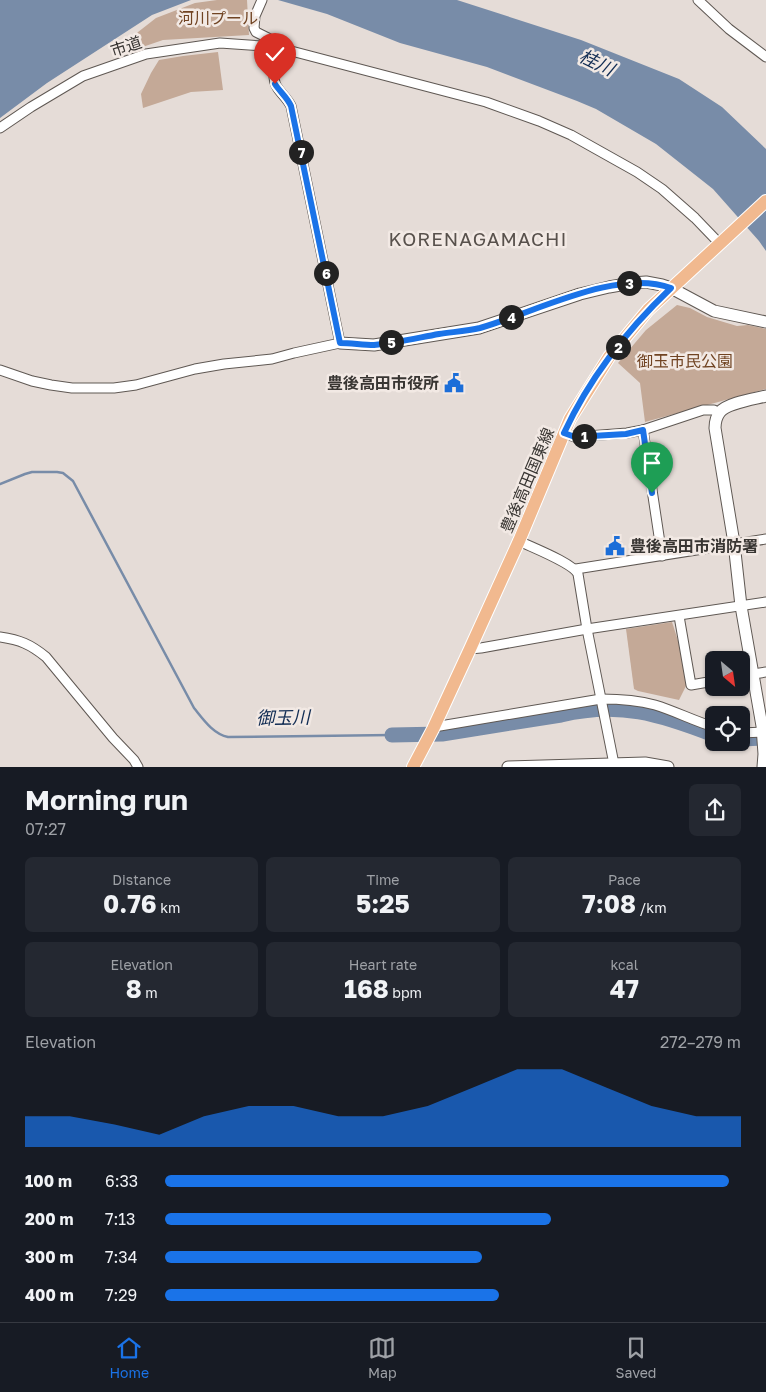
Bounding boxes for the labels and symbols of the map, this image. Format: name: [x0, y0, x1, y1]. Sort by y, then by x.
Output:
park label: 河川プール: [178, 8, 258, 28]
street label: 市道: [108, 32, 144, 60]
pin: [254, 33, 296, 84]
water label: 桂川: [576, 44, 620, 81]
pin: 7: [288, 140, 314, 164]
district label: KORENAGAMACHI: [389, 227, 567, 250]
pin: 6: [314, 260, 338, 286]
pin: 3: [616, 270, 642, 296]
pin: 4: [498, 304, 524, 330]
pin: 5: [378, 330, 404, 354]
pin: 2: [606, 334, 630, 360]
park label: 御玉市民公園: [637, 351, 733, 371]
public building icon: 豊後高田市役所: [443, 372, 465, 394]
place label: 豊後高田市役所: [327, 373, 439, 393]
pin: 1: [572, 424, 596, 448]
street label: 豊後高田国東線: [496, 425, 558, 535]
pin: [631, 442, 673, 493]
public building icon: 豊後高田市消防署: [604, 535, 626, 557]
place label: 豊後高田市消防署: [630, 536, 758, 556]
north arrow: [705, 651, 750, 696]
water label: 御玉川: [256, 705, 312, 728]

